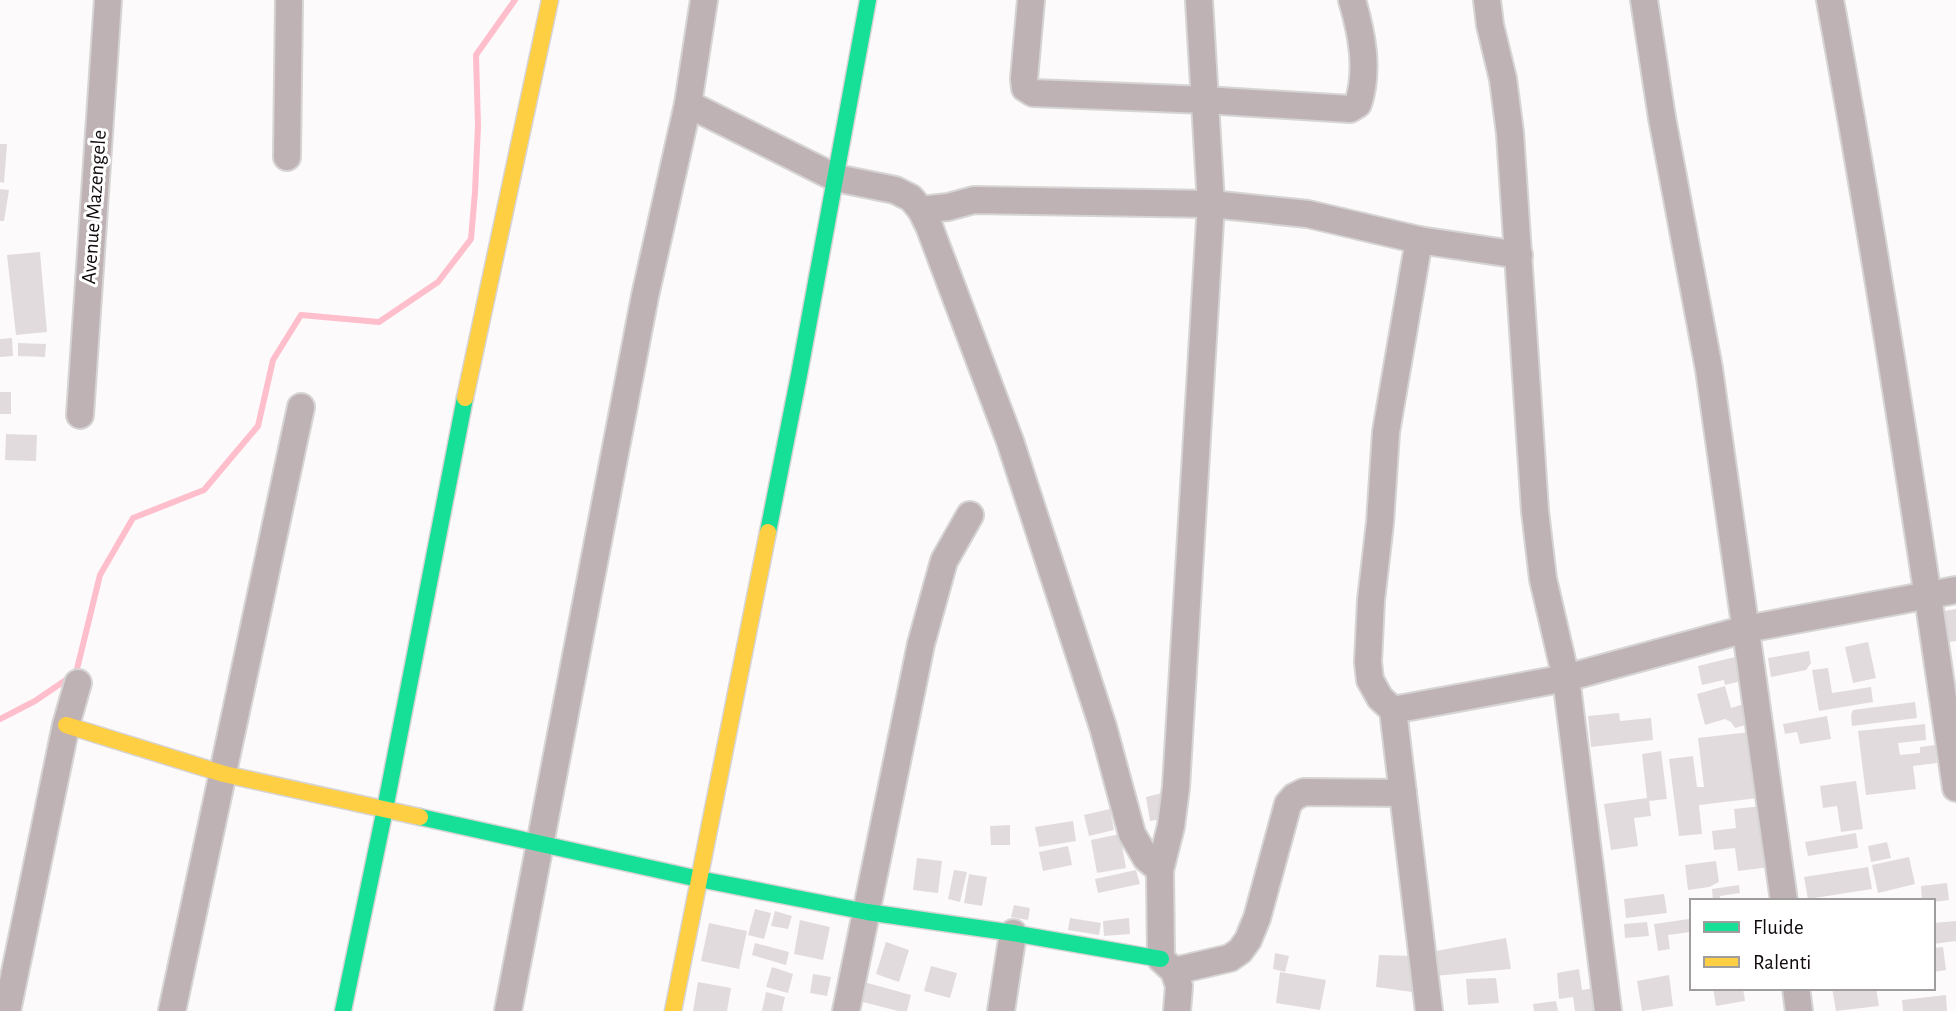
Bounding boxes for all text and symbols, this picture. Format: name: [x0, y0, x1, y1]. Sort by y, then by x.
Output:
street label: Avenue Mazengele: [78, 129, 110, 285]
legend: [1690, 899, 1935, 990]
text: Fluide: [1753, 917, 1804, 938]
text: Ralenti: [1753, 952, 1811, 973]

